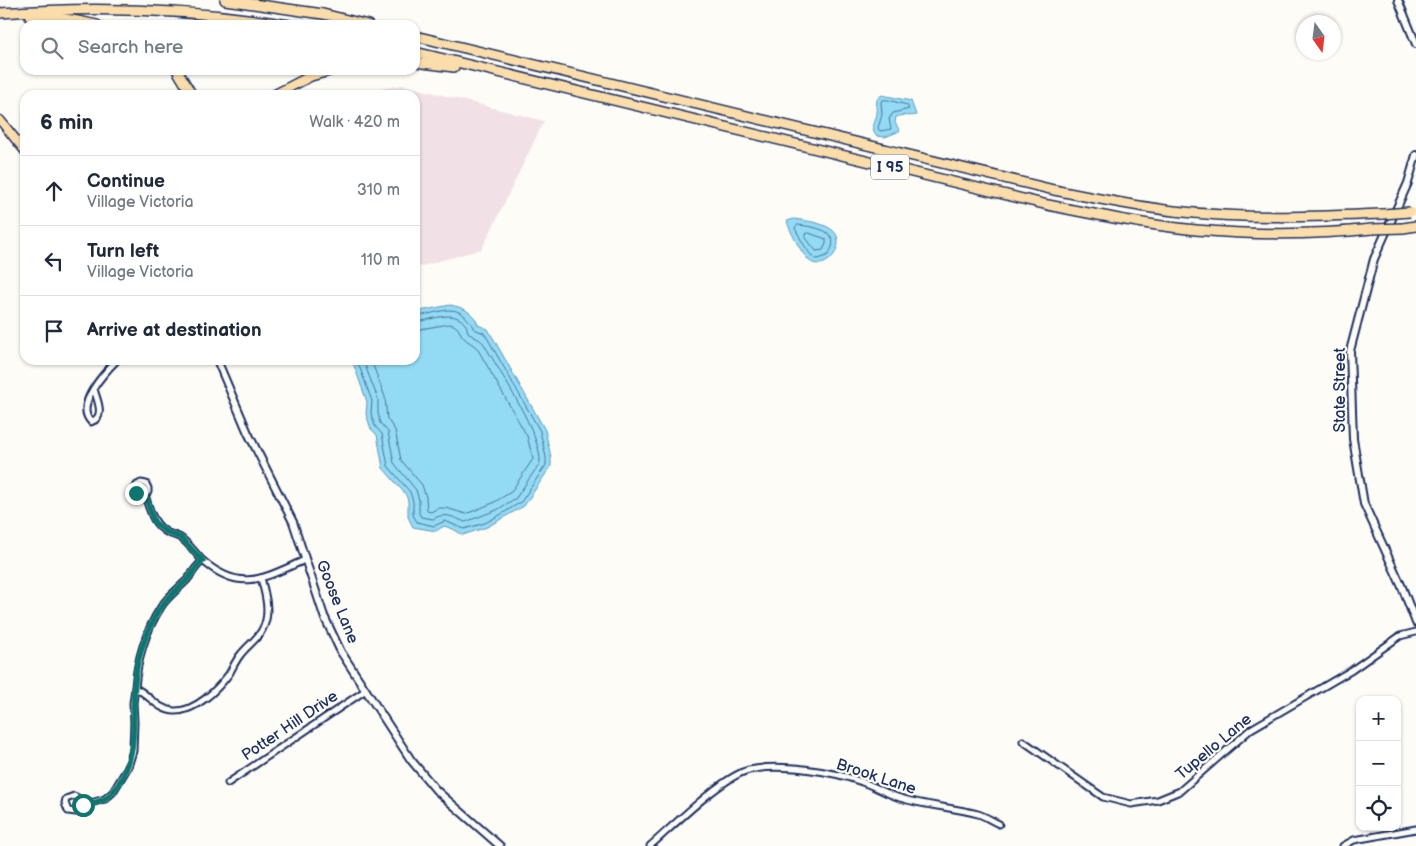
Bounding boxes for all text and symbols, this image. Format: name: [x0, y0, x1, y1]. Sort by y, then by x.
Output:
north arrow: [1296, 15, 1341, 60]
search box: [20, 20, 420, 75]
icon: search: [38, 34, 66, 62]
text: Search here: [78, 36, 183, 59]
text: 6 min: [40, 110, 93, 135]
text: Walk · 420 m: [309, 113, 400, 132]
road number: I 95: [871, 154, 909, 180]
text: Continue: [87, 170, 165, 193]
icon: ahead: [40, 177, 68, 205]
text: 310 m: [357, 181, 400, 200]
text: Village Victoria: [87, 193, 194, 212]
text: Turn left: [87, 240, 159, 263]
icon: left: [40, 247, 68, 275]
text: 110 m: [361, 251, 400, 270]
text: Village Victoria: [87, 263, 194, 282]
icon: arrive: [40, 317, 68, 345]
text: Arrive at destination: [87, 319, 262, 342]
street label: State Street: [1331, 347, 1350, 433]
route end: [125, 482, 148, 505]
street label: Goose Lane: [312, 558, 363, 647]
street label: Potter Hill Drive: [238, 687, 342, 765]
map controls: [1356, 696, 1401, 831]
button: +: [1356, 696, 1401, 741]
street label: Tupello Lane: [1172, 710, 1256, 784]
button: −: [1356, 741, 1401, 786]
street label: Brook Lane: [834, 755, 919, 799]
button: locate: [1356, 786, 1401, 831]
route start: [72, 794, 95, 817]

